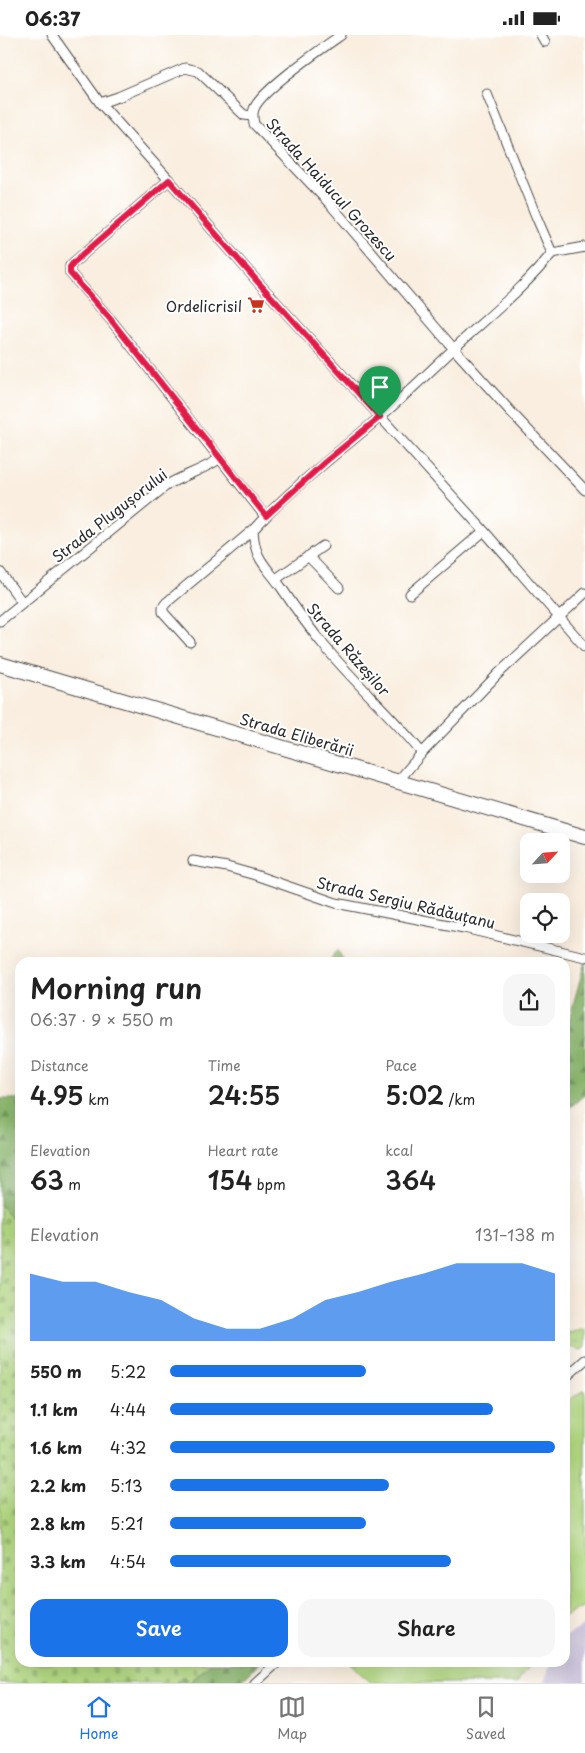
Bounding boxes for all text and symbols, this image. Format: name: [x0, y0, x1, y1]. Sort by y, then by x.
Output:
text: 06:37: [25, 4, 80, 32]
street label: Strada Haiducul Grozescu: [261, 112, 403, 266]
place label: Ordelicrisil: [166, 294, 242, 317]
supermarket icon: Ordelicrisil: [246, 295, 266, 315]
pin: [359, 366, 401, 417]
icon: arrive: [366, 373, 394, 401]
street label: Strada Plugușorului: [46, 463, 172, 567]
street label: Strada Răzeșilor: [302, 597, 396, 701]
street label: Strada Eliberării: [237, 707, 357, 761]
north arrow: [520, 833, 570, 883]
map controls: [520, 833, 570, 943]
street label: Strada Sergiu Rădăuțanu: [314, 870, 498, 934]
button: locate: [520, 893, 570, 943]
text: Morning run: [30, 966, 202, 1009]
button: share: [503, 974, 555, 1026]
text: 06:37 · 9 × 550 m: [30, 1007, 173, 1031]
text: Distance: [30, 1055, 89, 1076]
text: Time: [208, 1055, 241, 1076]
text: Pace: [385, 1055, 417, 1076]
text: 4.95: [30, 1076, 84, 1114]
text: 24:55: [208, 1076, 281, 1114]
text: 5:02: [385, 1076, 444, 1114]
text: km: [84, 1089, 109, 1110]
text: /km: [444, 1089, 475, 1110]
text: Elevation: [30, 1140, 90, 1161]
text: Heart rate: [208, 1140, 278, 1161]
text: kcal: [385, 1140, 413, 1161]
text: 63: [30, 1161, 64, 1199]
text: 154: [208, 1161, 252, 1199]
text: 364: [385, 1161, 436, 1199]
text: m: [64, 1174, 81, 1195]
text: bpm: [252, 1174, 286, 1195]
text: Elevation: [30, 1222, 99, 1246]
text: 131–138 m: [475, 1222, 555, 1246]
text: 550 m: [30, 1359, 82, 1383]
text: 5:22: [110, 1359, 146, 1383]
text: 1.1 km: [30, 1397, 78, 1421]
text: 4:44: [110, 1397, 146, 1421]
text: 1.6 km: [30, 1435, 82, 1459]
text: 4:32: [110, 1435, 147, 1459]
text: 2.2 km: [30, 1473, 86, 1497]
text: 5:13: [110, 1473, 143, 1497]
text: 2.8 km: [30, 1511, 85, 1535]
text: 5:21: [110, 1511, 143, 1535]
text: 3.3 km: [30, 1549, 86, 1573]
text: 4:54: [110, 1549, 146, 1573]
button: Save: [30, 1599, 288, 1657]
button: Share: [298, 1599, 555, 1657]
tab: Home: [79, 1693, 118, 1744]
tab: Map: [277, 1693, 307, 1744]
tab: Saved: [466, 1693, 506, 1744]

